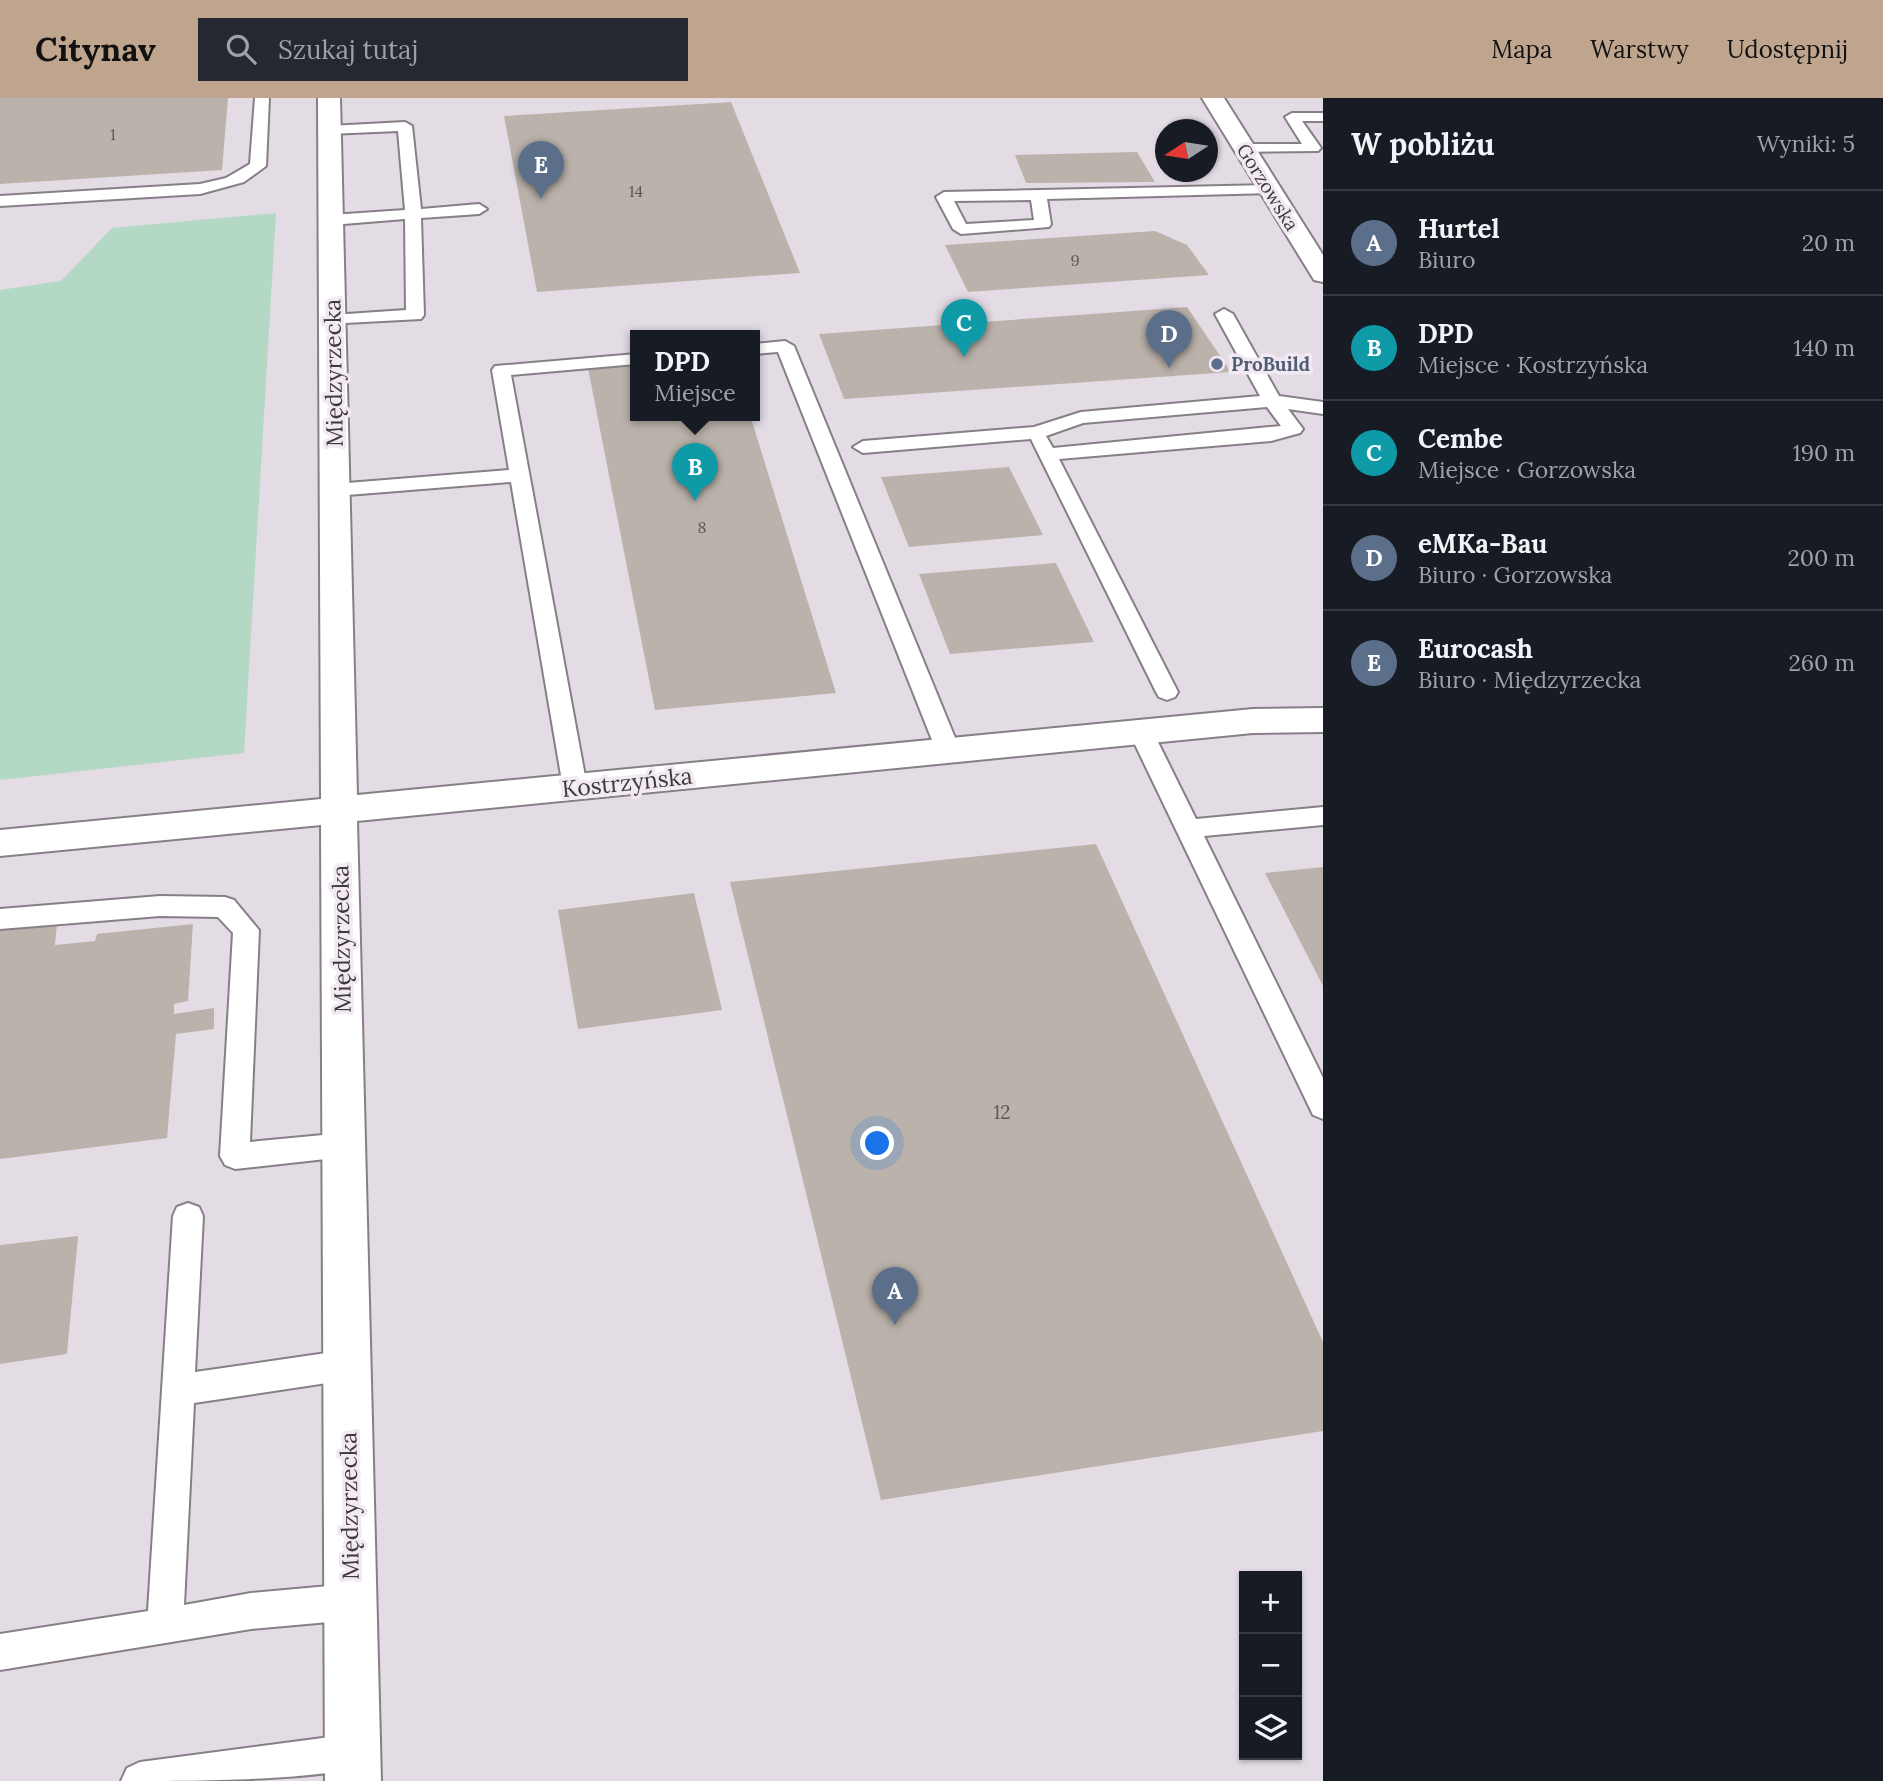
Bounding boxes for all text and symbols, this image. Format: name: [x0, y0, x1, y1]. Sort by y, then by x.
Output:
search box: [198, 18, 688, 81]
text: Citynav: [35, 28, 156, 70]
icon: search: [222, 30, 260, 68]
text: Szukaj tutaj: [278, 33, 418, 66]
text: Mapa: [1491, 34, 1552, 65]
text: Warstwy: [1590, 34, 1689, 65]
text: Udostępnij: [1727, 34, 1848, 65]
north arrow: [1155, 119, 1218, 182]
house number: 1: [110, 124, 116, 144]
text: W pobliżu: [1351, 125, 1494, 163]
text: Wyniki: 5: [1757, 129, 1855, 158]
street label: Gorzowska: [1232, 139, 1304, 235]
pin: E: [518, 141, 564, 199]
house number: 14: [629, 181, 644, 201]
text: Hurtel: [1418, 212, 1500, 245]
text: A: [1366, 228, 1382, 257]
text: 20 m: [1802, 228, 1855, 257]
text: Biuro: [1418, 245, 1476, 274]
house number: 9: [1070, 250, 1080, 270]
street label: Międzyrzecka: [317, 299, 349, 447]
pin: C: [941, 299, 987, 357]
pin: D: [1146, 310, 1192, 368]
text: DPD: [1418, 317, 1474, 350]
popup: [630, 330, 760, 421]
text: B: [1366, 333, 1382, 362]
text: 140 m: [1793, 333, 1855, 362]
text: DPD: [654, 345, 710, 378]
text: Miejsce · Kostrzyńska: [1418, 350, 1648, 379]
place label: ProBuild: [1231, 352, 1310, 376]
marker: ProBuild: [1209, 356, 1225, 372]
text: Miejsce: [654, 378, 736, 407]
text: Cembe: [1418, 422, 1503, 455]
text: C: [1366, 438, 1382, 467]
text: 190 m: [1792, 438, 1855, 467]
pin: B: [672, 443, 718, 501]
text: Miejsce · Gorzowska: [1418, 455, 1636, 484]
house number: 8: [698, 517, 707, 537]
text: eMKa-Bau: [1418, 527, 1547, 560]
text: D: [1365, 543, 1383, 572]
text: 200 m: [1787, 543, 1855, 572]
text: Biuro · Gorzowska: [1418, 560, 1612, 589]
text: Eurocash: [1418, 632, 1533, 665]
text: E: [1367, 648, 1381, 677]
text: 260 m: [1788, 648, 1855, 677]
text: Biuro · Międzyrzecka: [1418, 665, 1641, 694]
street label: Kostrzyńska: [560, 761, 694, 803]
street label: Międzyrzecka: [325, 865, 357, 1013]
house number: 12: [993, 1100, 1011, 1124]
your location: [860, 1126, 894, 1160]
pin: A: [872, 1267, 918, 1325]
street label: Międzyrzecka: [333, 1432, 365, 1580]
map controls: [1239, 1571, 1302, 1760]
button: +: [1239, 1571, 1302, 1634]
button: −: [1239, 1634, 1302, 1697]
button: layers: [1239, 1697, 1302, 1760]

